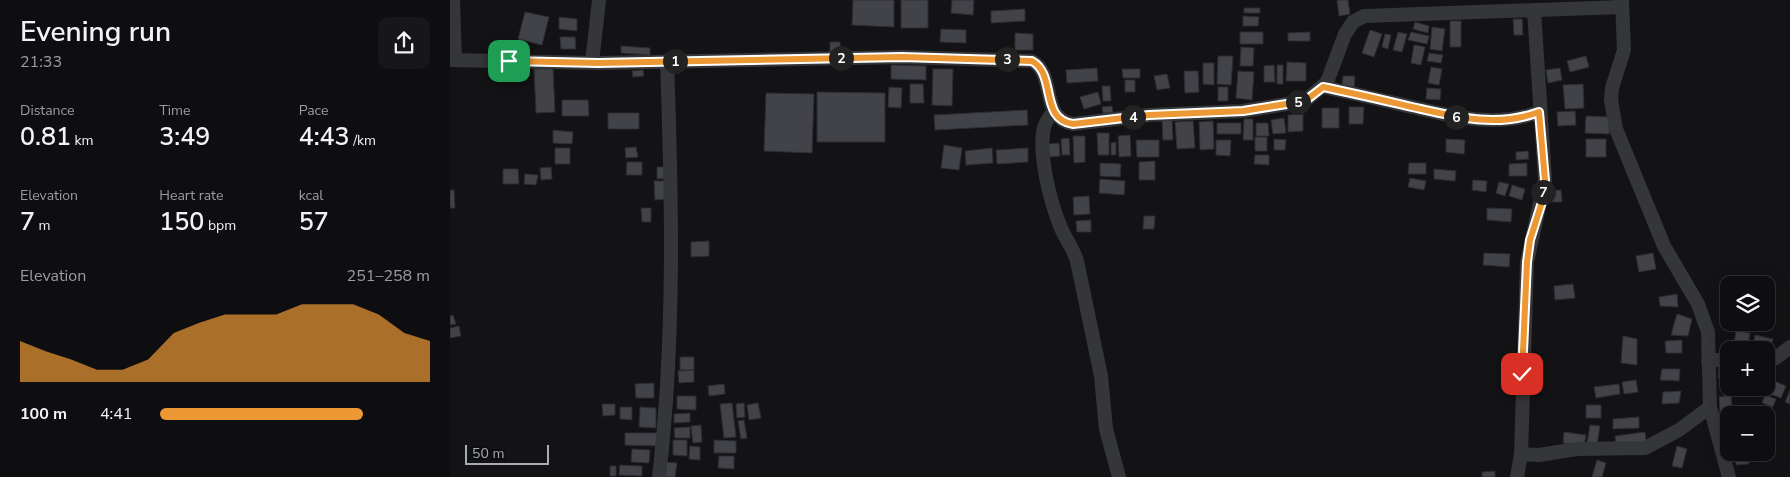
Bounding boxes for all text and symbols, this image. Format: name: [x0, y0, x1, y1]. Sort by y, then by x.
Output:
text: Evening run: [20, 13, 171, 51]
button: share: [378, 17, 430, 69]
pin: [488, 40, 530, 82]
pin: 2: [828, 46, 854, 70]
pin: 3: [994, 46, 1020, 72]
icon: arrive: [495, 47, 523, 75]
pin: 1: [662, 48, 688, 74]
text: 2: [837, 49, 846, 68]
text: 3: [1003, 50, 1012, 69]
text: 21:33: [20, 51, 62, 73]
text: 1: [671, 52, 680, 71]
pin: 5: [1286, 90, 1310, 114]
text: 5: [1294, 93, 1303, 112]
text: Distance: [20, 101, 74, 120]
text: Time: [159, 101, 190, 120]
text: Pace: [299, 101, 328, 120]
pin: 4: [1120, 104, 1146, 130]
pin: 6: [1444, 104, 1468, 130]
text: 4: [1129, 108, 1138, 127]
text: 6: [1452, 108, 1461, 127]
text: 0.81: [20, 120, 71, 154]
text: 3:49: [159, 120, 210, 154]
text: 4:43: [299, 120, 350, 154]
text: km: [71, 131, 94, 150]
text: /km: [350, 131, 376, 150]
pin: 7: [1530, 180, 1556, 204]
text: 7: [1539, 183, 1548, 202]
text: Elevation: [20, 186, 78, 205]
text: Heart rate: [159, 186, 223, 205]
text: kcal: [299, 186, 323, 205]
text: 7: [20, 205, 35, 239]
text: 150: [159, 205, 204, 239]
text: 57: [299, 205, 329, 239]
text: m: [35, 216, 51, 235]
text: bpm: [204, 216, 236, 235]
text: Elevation: [20, 265, 86, 287]
text: 251–258 m: [347, 265, 430, 287]
map controls: [1720, 276, 1775, 461]
button: layers: [1720, 276, 1775, 331]
button: +: [1720, 341, 1775, 396]
pin: [1501, 353, 1543, 395]
icon: check: [1508, 360, 1536, 388]
text: 100 m: [20, 403, 67, 425]
text: 4:41: [100, 403, 132, 425]
button: −: [1720, 406, 1775, 461]
scale bar: [465, 442, 549, 465]
text: 50 m: [472, 444, 504, 463]

